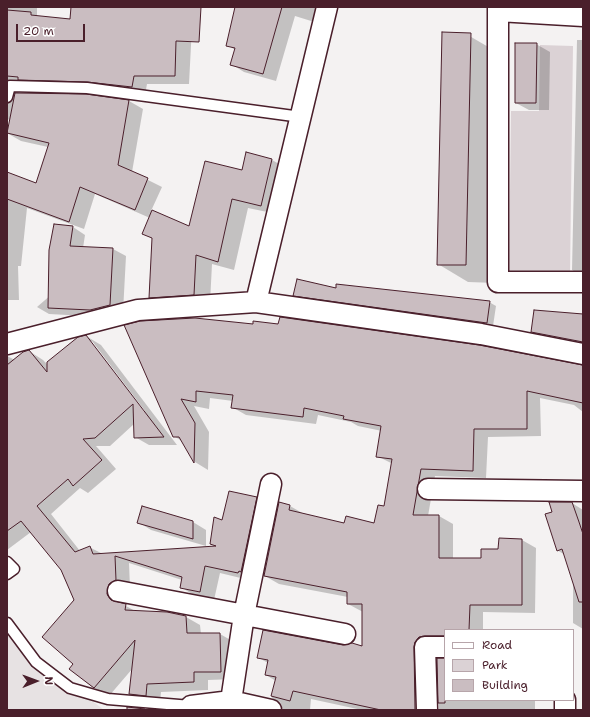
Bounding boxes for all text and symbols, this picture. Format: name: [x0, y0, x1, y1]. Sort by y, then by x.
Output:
scale bar: [18, 16, 87, 42]
text: 20 m: [23, 23, 54, 39]
legend: [444, 629, 574, 701]
text: Road: [482, 637, 512, 653]
text: Park: [482, 657, 508, 673]
north arrow: [16, 661, 56, 701]
text: N: [41, 676, 56, 685]
text: Building: [482, 677, 528, 693]

